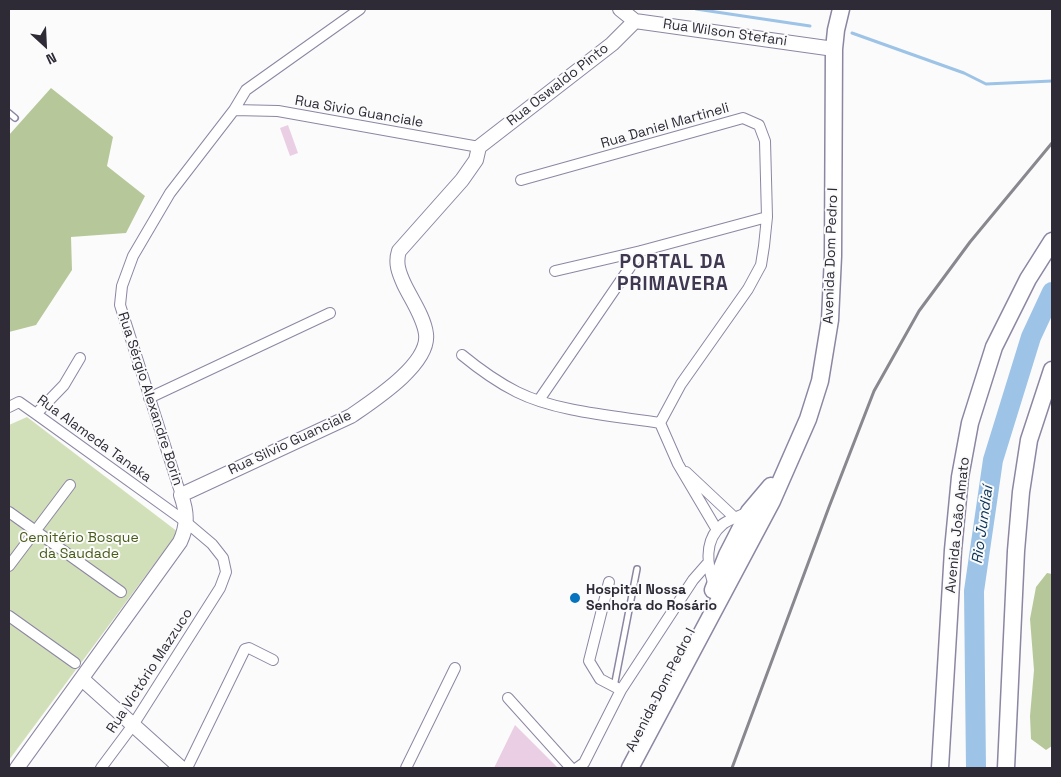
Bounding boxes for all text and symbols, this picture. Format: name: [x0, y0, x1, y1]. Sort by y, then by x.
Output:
street label: Rua Wilson Stefani: [662, 16, 788, 50]
north arrow: [20, 20, 70, 70]
street label: Rua Oswaldo Pinto: [504, 40, 612, 130]
text: N: [43, 48, 59, 69]
street label: Rua Sivio Guanciale: [293, 92, 425, 132]
street label: Rua Daniel Martineli: [599, 100, 731, 152]
street label: Avenida Dom Pedro I: [820, 187, 842, 325]
district label: PORTAL DA PRIMAVERA: [616, 252, 730, 296]
street label: Rua Sérgio Alexandre Borin: [114, 310, 186, 488]
street label: Rua Alameda Tanaka: [33, 392, 155, 486]
street label: Rua Silvio Guanciale: [226, 407, 354, 479]
street label: Avenida João Amato: [942, 456, 974, 594]
water label: Rio Jundiaí: [969, 485, 997, 565]
park label: Cemitério Bosque da Saudade: [19, 530, 139, 562]
place label: Hospital Nossa Senhora do Rosário: [586, 582, 717, 614]
marker: Hospital Nossa Senhora do Rosário: [568, 591, 582, 605]
street label: Rua Victório Mazzuco: [103, 605, 197, 737]
street label: Avenida Dom Pedro I: [623, 625, 699, 755]

